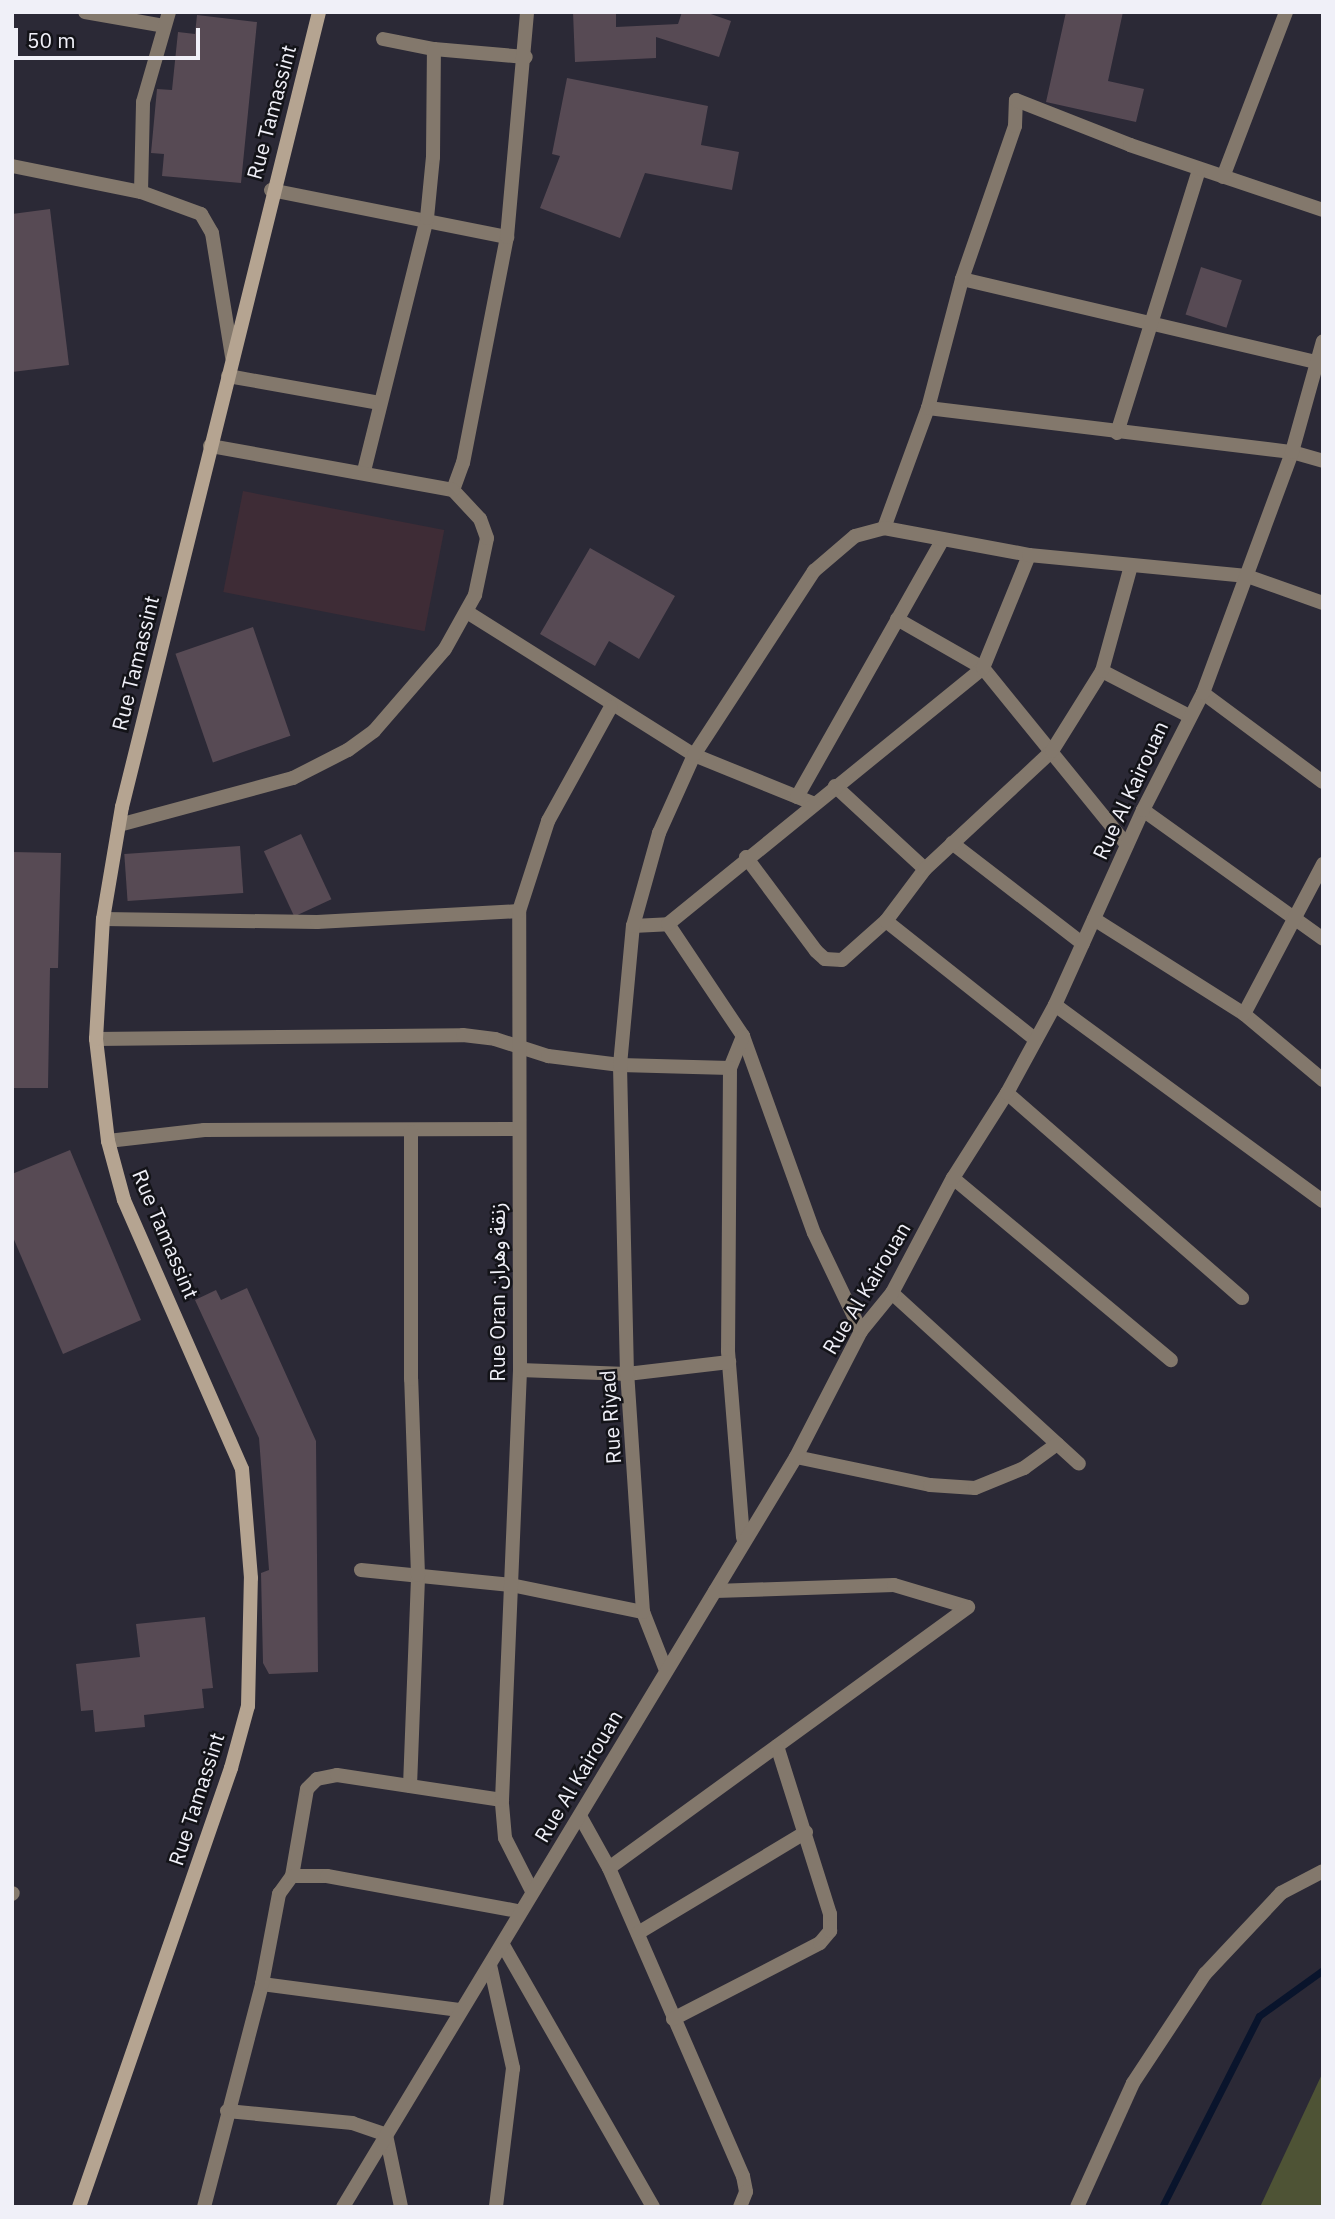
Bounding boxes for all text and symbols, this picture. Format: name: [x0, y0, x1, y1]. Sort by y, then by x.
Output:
scale bar: [18, 14, 203, 58]
text: 50 m: [27, 26, 76, 54]
street label: Rue Tamassint: [241, 42, 301, 182]
street label: Rue Tamassint: [106, 593, 164, 733]
street label: Rue Al Kairouan: [1087, 717, 1173, 863]
street label: Rue Tamassint: [127, 1166, 205, 1302]
street label: Rue Oran زنقة وهران: [484, 1202, 510, 1382]
street label: Rue Al Kairouan: [817, 1217, 915, 1359]
street label: Rue Riyad: [594, 1369, 626, 1465]
street label: Rue Al Kairouan: [529, 1705, 627, 1847]
street label: Rue Tamassint: [163, 1729, 229, 1869]

